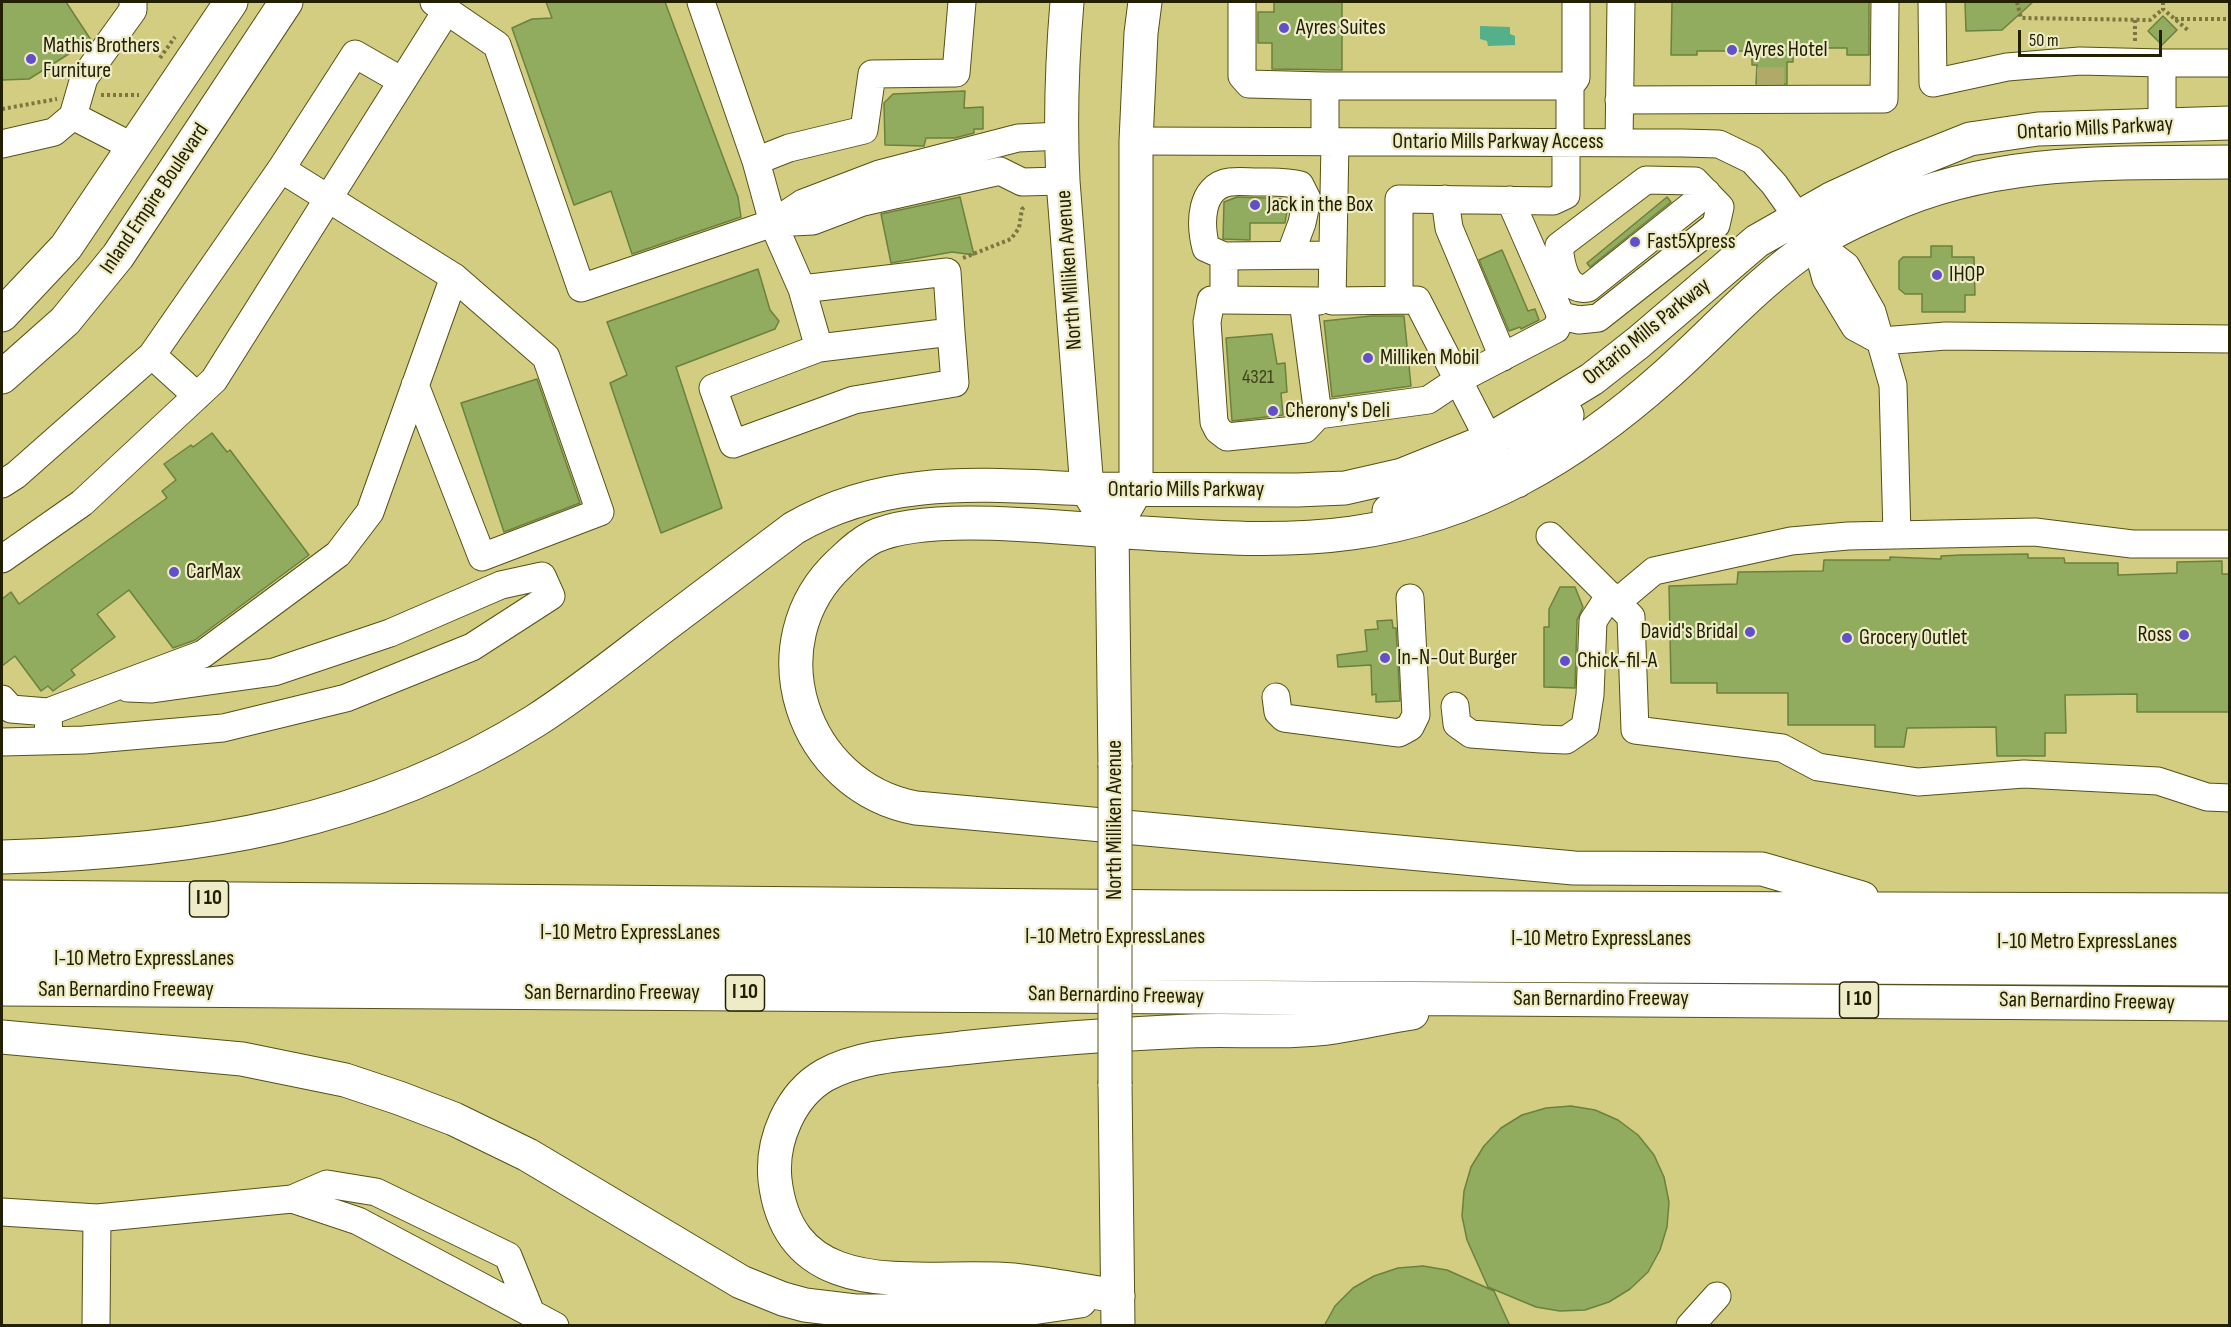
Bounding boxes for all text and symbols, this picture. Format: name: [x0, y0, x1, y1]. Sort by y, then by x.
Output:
place label: Ayres Suites: [1296, 15, 1386, 41]
scale bar: [2021, 18, 2165, 56]
marker: Ayres Suites: [1277, 21, 1291, 35]
text: 50 m: [2029, 30, 2059, 51]
place label: Mathis Brothers Furniture: [43, 33, 160, 84]
place label: Ayres Hotel: [1744, 37, 1828, 63]
marker: Ayres Hotel: [1725, 43, 1739, 57]
marker: Mathis Brothers Furniture: [24, 52, 38, 66]
street label: Ontario Mills Parkway: [2016, 112, 2174, 146]
street label: Inland Empire Boulevard: [95, 119, 215, 279]
street label: Ontario Mills Parkway Access: [1392, 129, 1604, 155]
street label: North Milliken Avenue: [1051, 189, 1089, 351]
place label: Jack in the Box: [1267, 192, 1373, 218]
marker: Jack in the Box: [1248, 198, 1262, 212]
place label: Fast5Xpress: [1647, 229, 1736, 255]
marker: Fast5Xpress: [1628, 235, 1642, 249]
place label: IHOP: [1949, 262, 1985, 288]
marker: IHOP: [1930, 268, 1944, 282]
street label: Ontario Mills Parkway: [1578, 273, 1716, 391]
place label: Milliken Mobil: [1380, 345, 1479, 371]
marker: Milliken Mobil: [1361, 351, 1375, 365]
house number: 4321: [1242, 366, 1274, 390]
place label: Cherony's Deli: [1285, 398, 1390, 424]
marker: Cherony's Deli: [1266, 404, 1280, 418]
street label: Ontario Mills Parkway: [1108, 477, 1264, 503]
place label: CarMax: [186, 559, 241, 585]
marker: CarMax: [167, 565, 181, 579]
place label: David's Bridal: [1640, 619, 1738, 645]
place label: Ross: [2137, 622, 2172, 648]
marker: David's Bridal: [1743, 625, 1757, 639]
place label: Grocery Outlet: [1859, 625, 1967, 651]
marker: Ross: [2177, 628, 2191, 642]
marker: Grocery Outlet: [1840, 631, 1854, 645]
place label: In-N-Out Burger: [1397, 645, 1517, 671]
place label: Chick-fil-A: [1577, 648, 1657, 674]
marker: In-N-Out Burger: [1378, 651, 1392, 665]
marker: Chick-fil-A: [1558, 654, 1572, 668]
street label: North Milliken Avenue: [1102, 740, 1128, 900]
road number: I 10: [190, 881, 228, 917]
street label: I-10 Metro ExpressLanes: [540, 920, 720, 946]
street label: I-10 Metro ExpressLanes: [1025, 924, 1205, 950]
street label: I-10 Metro ExpressLanes: [1511, 926, 1691, 952]
street label: I-10 Metro ExpressLanes: [1997, 929, 2177, 955]
street label: I-10 Metro ExpressLanes: [54, 946, 234, 972]
road number: I 10: [726, 975, 764, 1011]
street label: San Bernardino Freeway: [38, 977, 214, 1003]
street label: San Bernardino Freeway: [524, 980, 700, 1006]
street label: San Bernardino Freeway: [1028, 981, 1204, 1011]
road number: I 10: [1840, 982, 1878, 1018]
street label: San Bernardino Freeway: [1513, 986, 1689, 1012]
street label: San Bernardino Freeway: [1999, 987, 2175, 1017]

